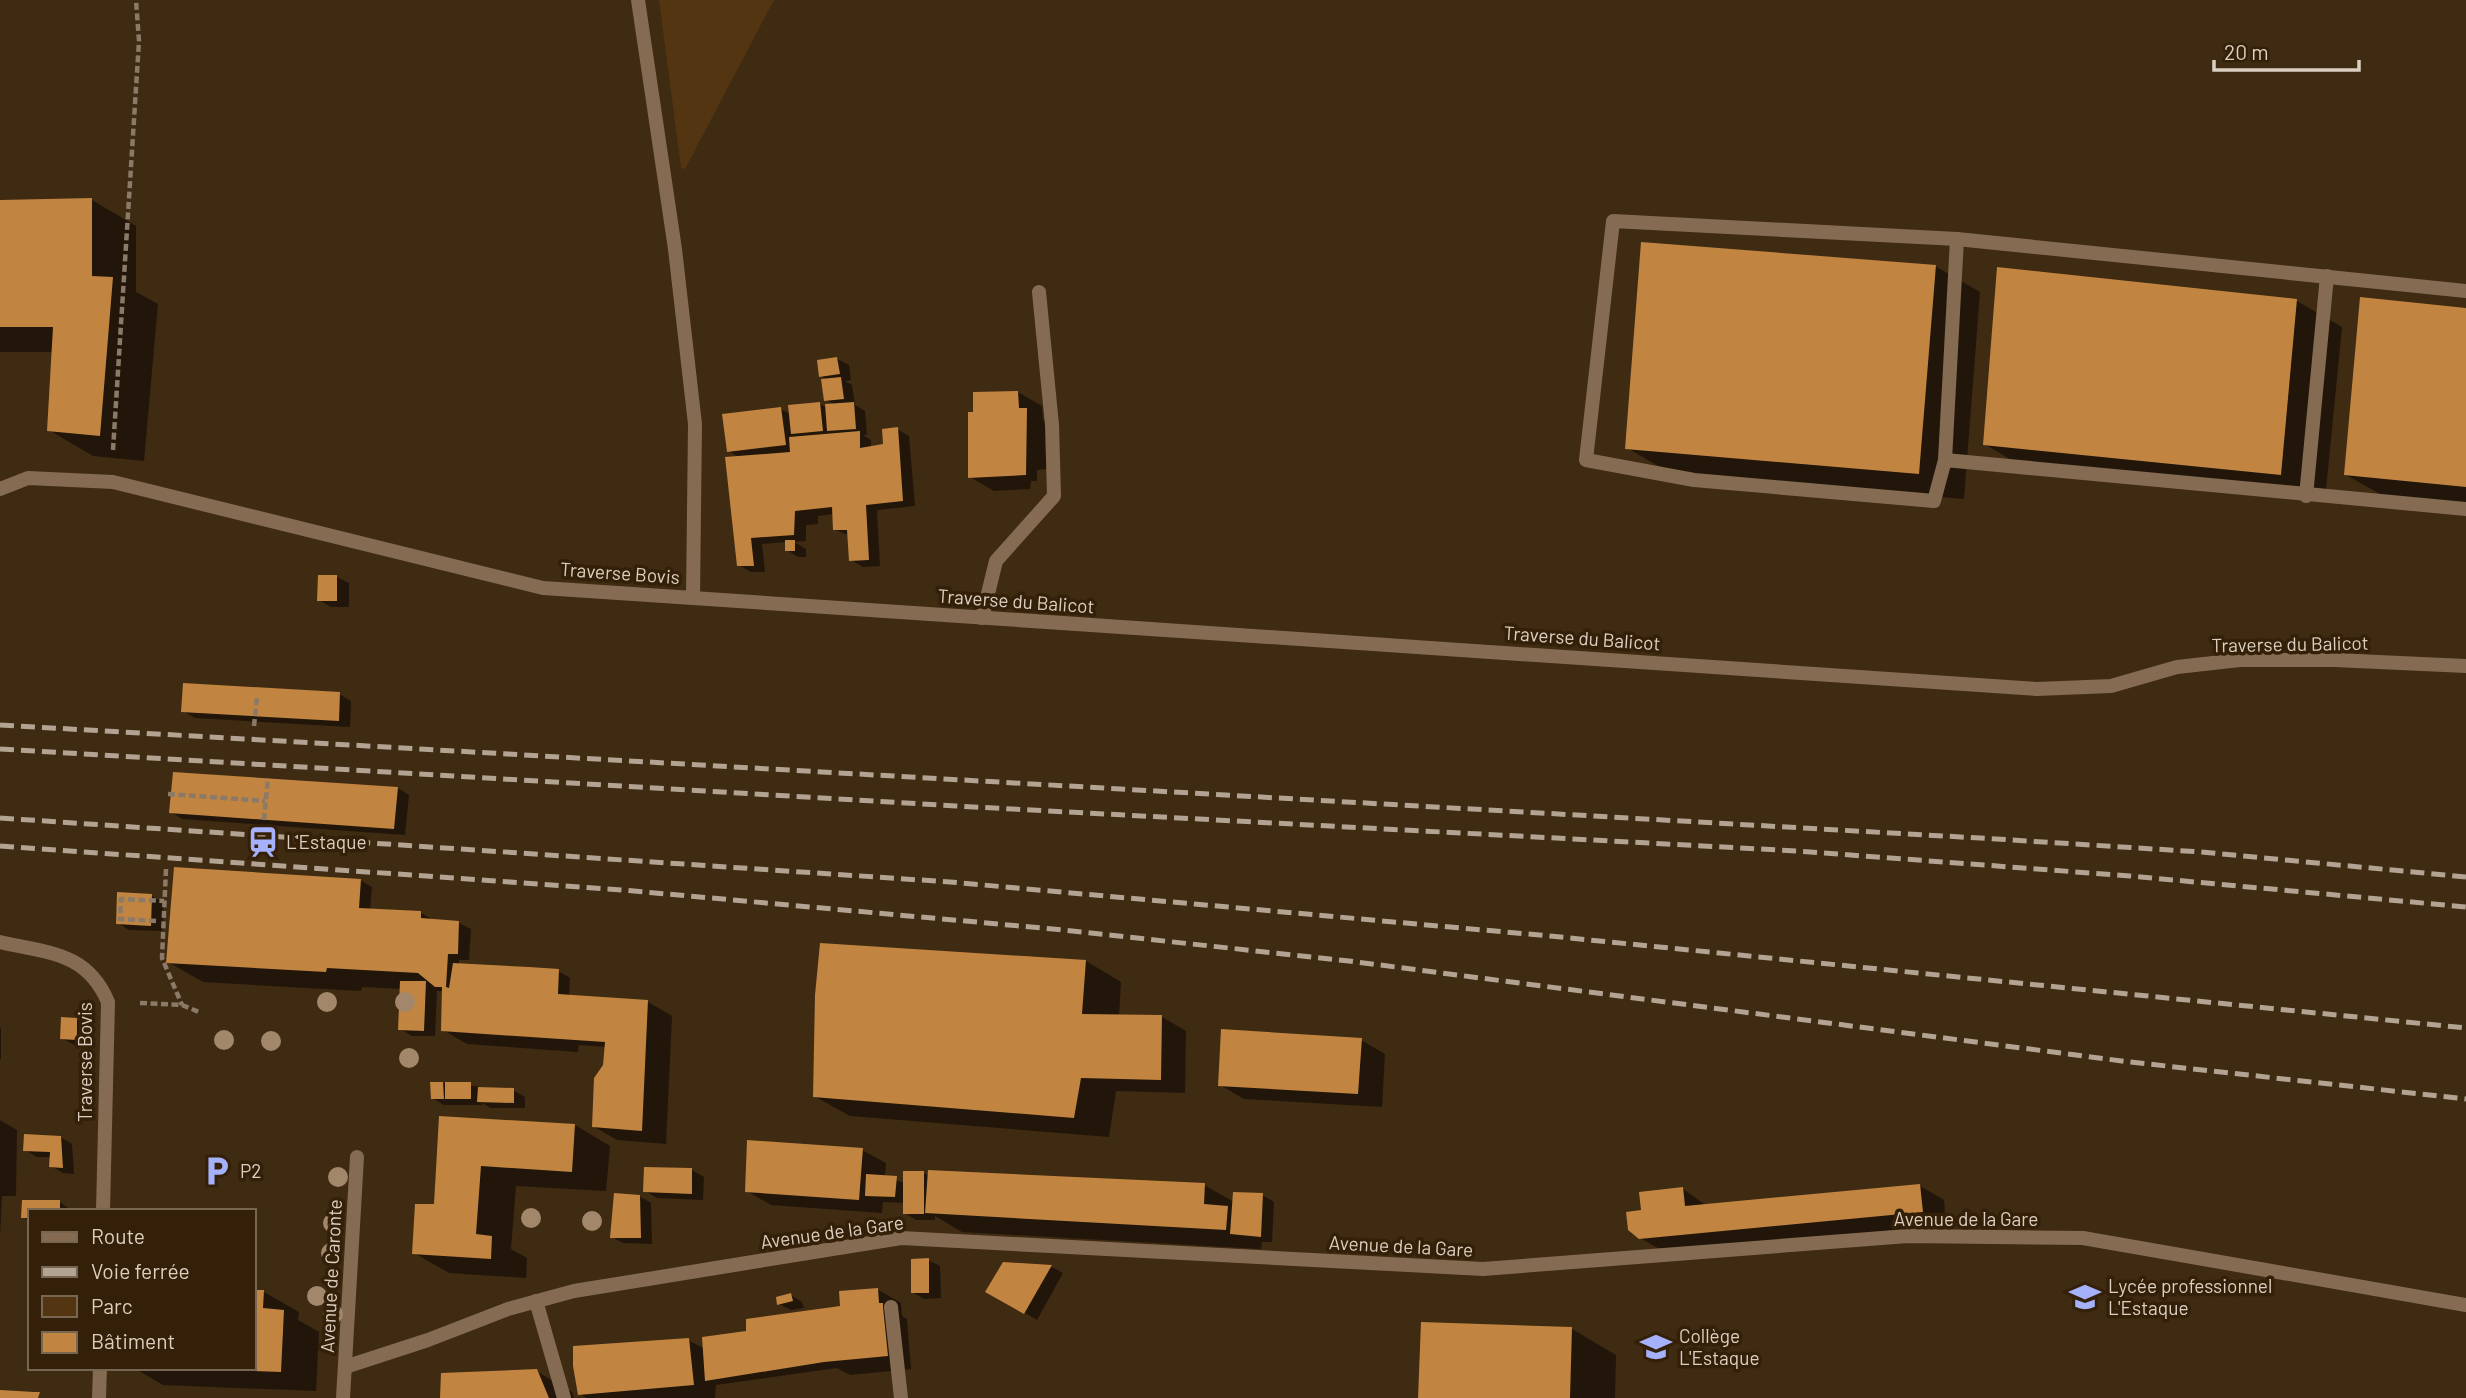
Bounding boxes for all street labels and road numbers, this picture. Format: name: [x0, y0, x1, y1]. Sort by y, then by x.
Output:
street label: Traverse Bovis: [559, 557, 681, 588]
street label: Traverse du Balicot: [937, 584, 1095, 617]
street label: Traverse du Balicot: [1503, 621, 1661, 654]
street label: Traverse du Balicot: [2211, 631, 2369, 656]
street label: Traverse Bovis: [73, 1002, 96, 1122]
street label: Avenue de Caronte: [315, 1199, 346, 1353]
street label: Avenue de la Gare: [1894, 1207, 2038, 1230]
street label: Avenue de la Gare: [759, 1210, 905, 1253]
street label: Avenue de la Gare: [1328, 1230, 1474, 1261]

